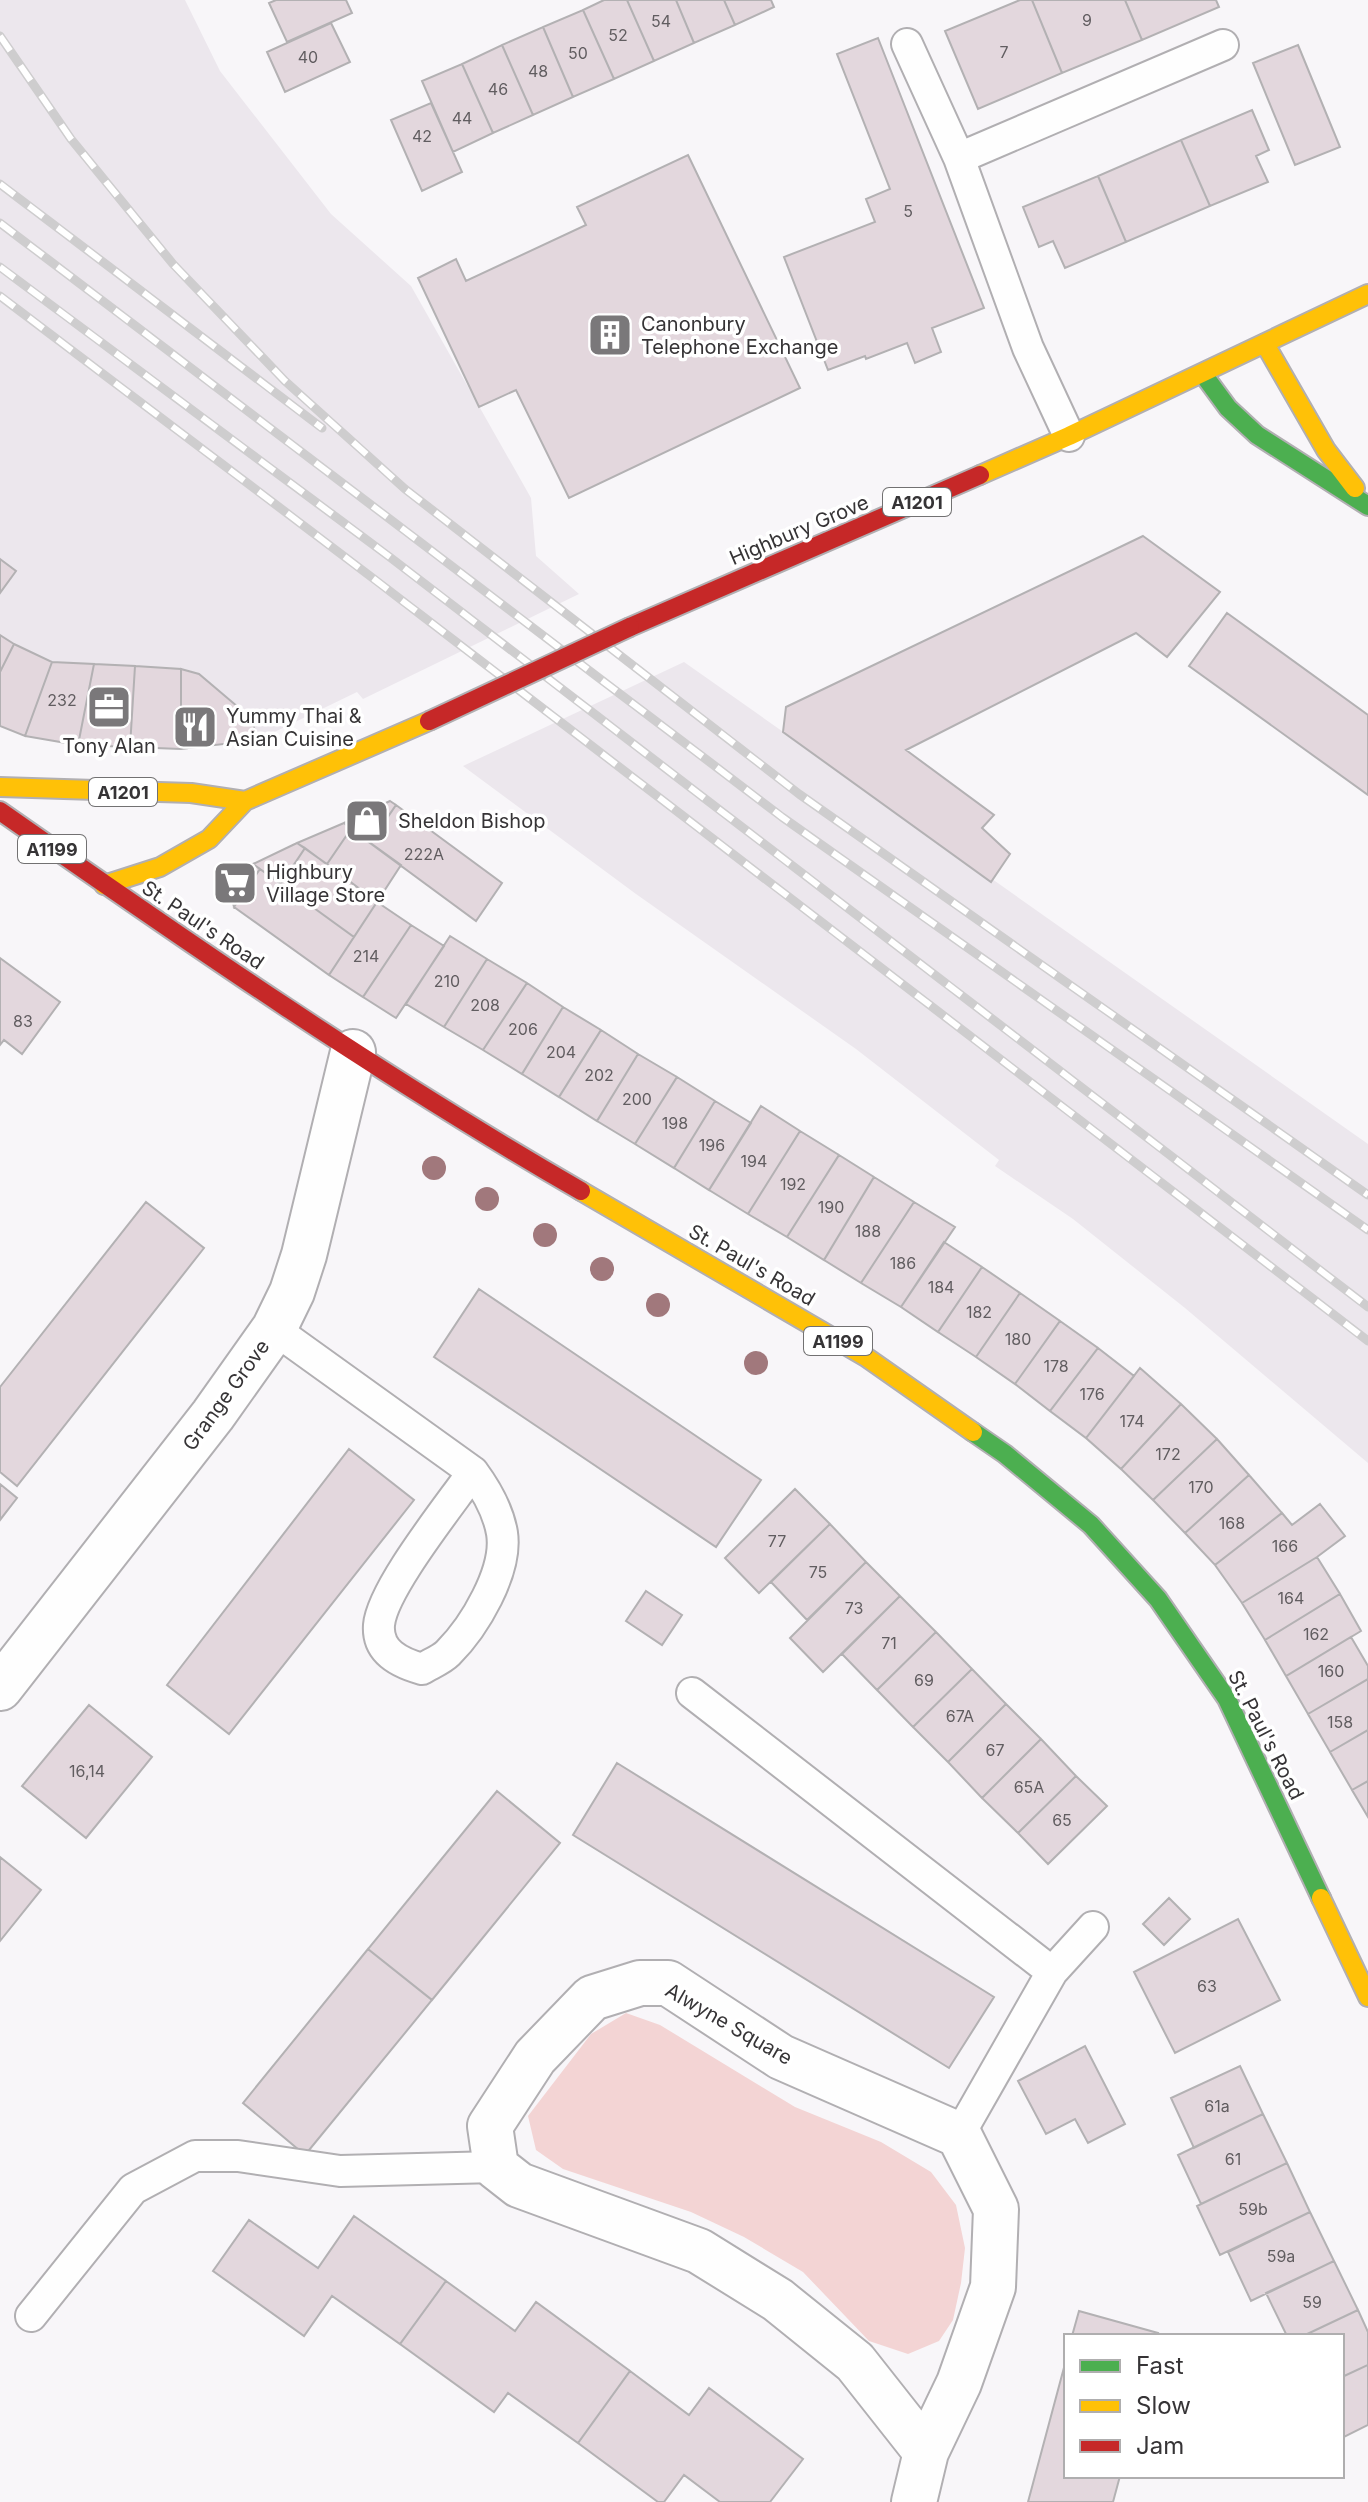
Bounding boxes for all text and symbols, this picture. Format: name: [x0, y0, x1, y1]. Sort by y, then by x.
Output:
house number: 9: [1082, 10, 1092, 30]
house number: 54: [651, 11, 671, 31]
house number: 52: [608, 25, 628, 45]
house number: 7: [999, 42, 1009, 62]
house number: 50: [568, 43, 588, 63]
house number: 40: [298, 47, 318, 67]
house number: 48: [528, 61, 548, 81]
house number: 46: [488, 79, 508, 99]
house number: 44: [452, 108, 472, 128]
house number: 42: [412, 126, 432, 146]
house number: 5: [903, 201, 913, 221]
building icon: Canonbury Telephone Exchange: [586, 311, 634, 359]
place label: Canonbury Telephone Exchange: [641, 312, 838, 359]
road number: A1201: [883, 488, 951, 516]
street label: Highbury Grove: [726, 490, 872, 570]
office icon: Tony Alan: [85, 683, 133, 731]
house number: 232: [47, 690, 77, 710]
restaurant icon: Yummy Thai & Asian Cuisine: [171, 703, 219, 751]
place label: Yummy Thai & Asian Cuisine: [226, 704, 362, 751]
place label: Tony Alan: [62, 734, 156, 758]
road number: A1201: [89, 778, 157, 806]
shop icon: Sheldon Bishop: [343, 797, 391, 845]
place label: Sheldon Bishop: [398, 809, 545, 833]
road number: A1199: [18, 835, 86, 863]
house number: 222A: [404, 844, 444, 864]
supermarket icon: Highbury Village Store: [211, 859, 259, 907]
place label: Highbury Village Store: [266, 860, 385, 907]
street label: St. Paul's Road: [137, 875, 269, 975]
house number: 214: [353, 946, 379, 966]
house number: 210: [434, 971, 460, 991]
house number: 208: [470, 995, 500, 1015]
house number: 83: [13, 1011, 33, 1031]
house number: 206: [508, 1019, 538, 1039]
house number: 204: [546, 1042, 576, 1062]
house number: 202: [584, 1065, 614, 1085]
house number: 200: [622, 1089, 652, 1109]
house number: 198: [662, 1113, 688, 1133]
house number: 196: [699, 1135, 725, 1155]
house number: 194: [741, 1151, 767, 1171]
house number: 192: [780, 1174, 806, 1194]
house number: 190: [818, 1197, 844, 1217]
street label: St. Paul's Road: [685, 1219, 819, 1311]
house number: 188: [855, 1221, 881, 1241]
house number: 186: [890, 1253, 916, 1273]
house number: 184: [928, 1277, 954, 1297]
house number: 182: [966, 1302, 992, 1322]
road number: A1199: [804, 1327, 872, 1355]
house number: 180: [1005, 1329, 1031, 1349]
street label: Grange Grove: [178, 1335, 274, 1455]
house number: 178: [1043, 1356, 1069, 1376]
house number: 176: [1079, 1384, 1105, 1404]
house number: 174: [1120, 1411, 1144, 1431]
house number: 172: [1155, 1444, 1181, 1464]
house number: 170: [1188, 1477, 1214, 1497]
house number: 168: [1219, 1513, 1245, 1533]
house number: 77: [768, 1531, 786, 1551]
house number: 166: [1272, 1536, 1298, 1556]
house number: 75: [809, 1562, 827, 1582]
house number: 164: [1278, 1588, 1304, 1608]
house number: 73: [845, 1598, 863, 1618]
house number: 162: [1303, 1624, 1329, 1644]
house number: 71: [881, 1633, 897, 1653]
house number: 160: [1318, 1661, 1344, 1681]
street label: St. Paul's Road: [1223, 1666, 1309, 1804]
house number: 69: [914, 1670, 934, 1690]
house number: 67A: [946, 1706, 974, 1726]
house number: 158: [1327, 1712, 1353, 1732]
house number: 67: [986, 1740, 1004, 1760]
house number: 16,14: [69, 1761, 105, 1781]
house number: 65A: [1014, 1777, 1044, 1797]
house number: 65: [1052, 1810, 1072, 1830]
house number: 63: [1197, 1976, 1217, 1996]
street label: Alwyne Square: [661, 1978, 797, 2070]
house number: 61a: [1204, 2096, 1230, 2116]
house number: 61: [1225, 2149, 1241, 2169]
house number: 59b: [1238, 2199, 1268, 2219]
house number: 59a: [1267, 2246, 1295, 2266]
house number: 59: [1302, 2292, 1322, 2312]
legend: [1064, 2334, 1344, 2478]
text: Fast: [1136, 2351, 1184, 2380]
text: Slow: [1136, 2391, 1191, 2420]
text: Jam: [1136, 2431, 1184, 2460]

